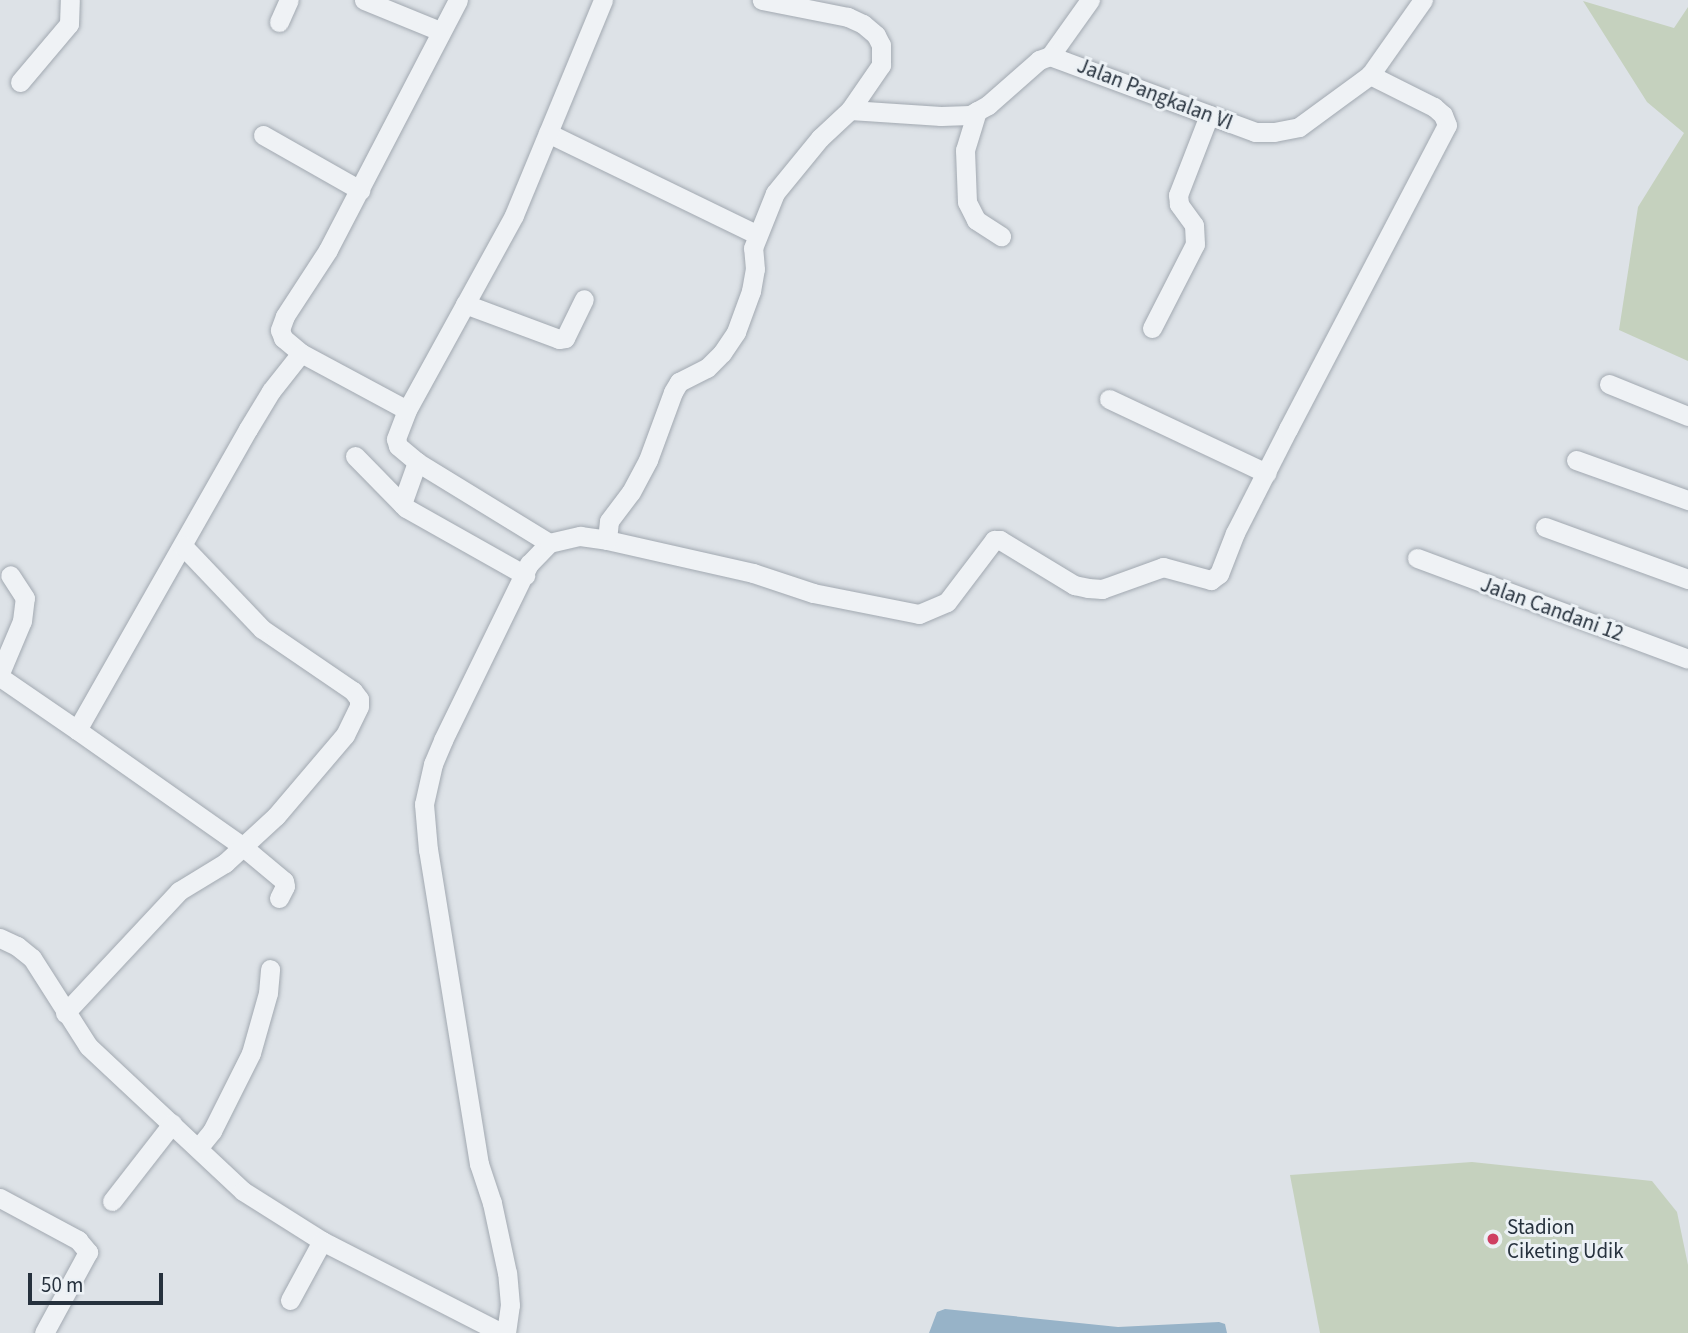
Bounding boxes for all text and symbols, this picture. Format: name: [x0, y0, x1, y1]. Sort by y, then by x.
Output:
street label: Jalan Pangkalan VI: [1074, 53, 1236, 135]
street label: Jalan Candani 12: [1477, 571, 1627, 647]
place label: Stadion Ciketing Udik: [1507, 1214, 1624, 1264]
marker: Stadion Ciketing Udik: [1485, 1231, 1501, 1247]
scale bar: [32, 1260, 166, 1304]
text: 50 m: [41, 1270, 83, 1300]

